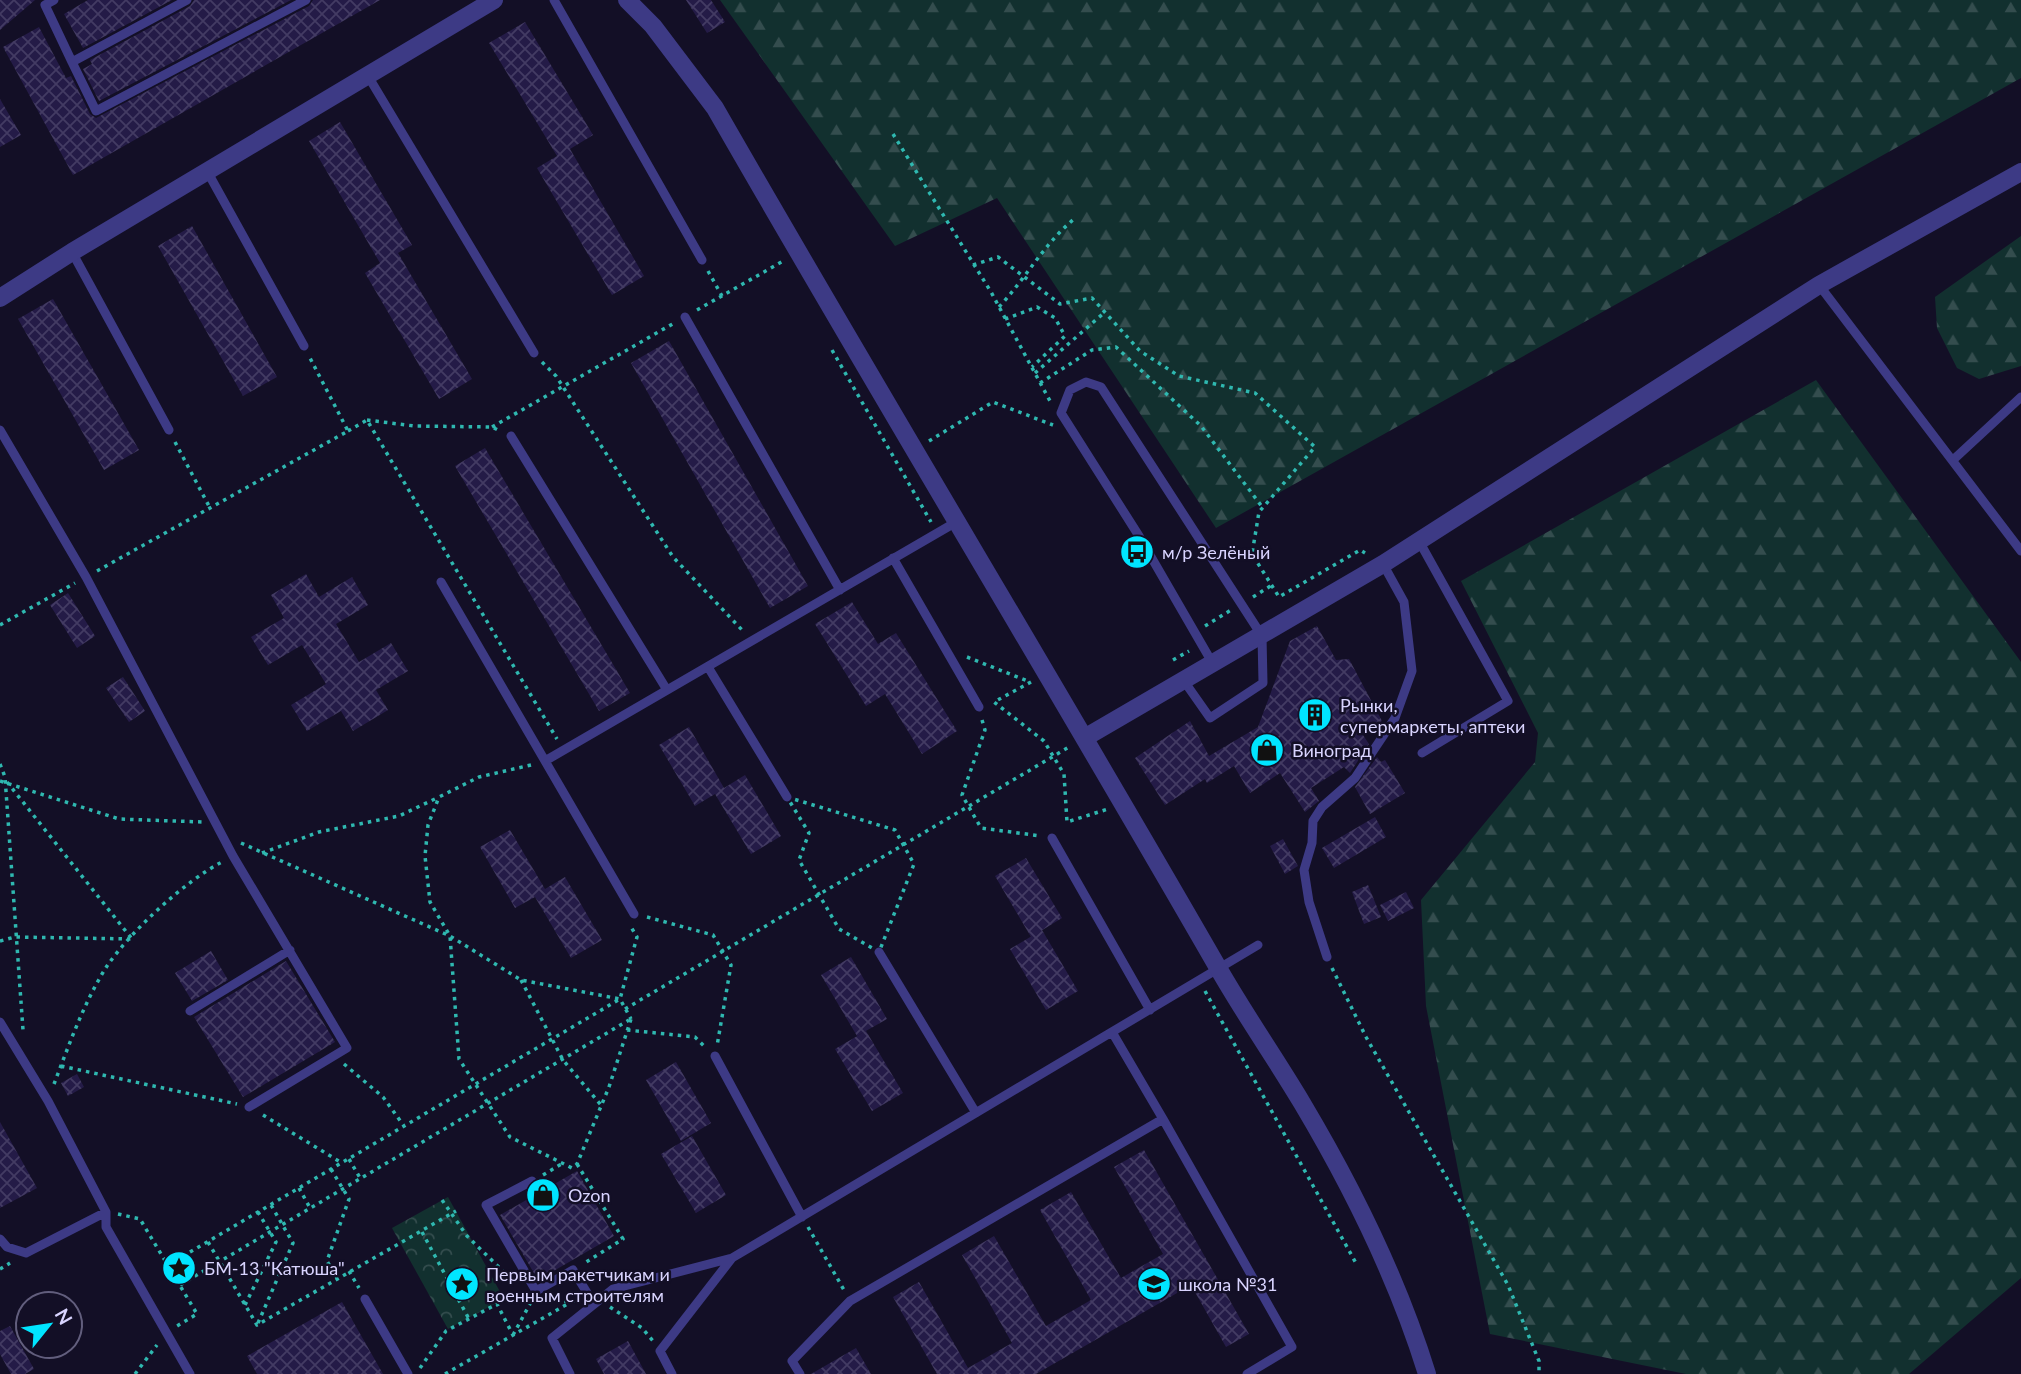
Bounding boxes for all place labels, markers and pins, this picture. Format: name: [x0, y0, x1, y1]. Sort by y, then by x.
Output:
bus stop icon: м/р Зелёный: [1118, 533, 1156, 571]
place label: м/р Зелёный: [1162, 541, 1270, 563]
place label: Рынки, супермаркеты, аптеки: [1340, 694, 1525, 737]
building icon: Рынки, супермаркеты, аптеки: [1296, 696, 1334, 734]
shop icon: Виноград: [1248, 731, 1286, 769]
place label: Виноград: [1292, 739, 1372, 761]
shop icon: Ozon: [524, 1176, 562, 1214]
place label: Ozon: [568, 1184, 610, 1206]
place icon: БМ-13 "Катюша": [160, 1249, 198, 1287]
place label: БМ-13 "Катюша": [204, 1257, 345, 1279]
place label: Первым ракетчикам и военным строителям: [486, 1263, 670, 1306]
place icon: Первым ракетчикам и военным строителям: [443, 1265, 481, 1303]
school or university icon: школа №31: [1135, 1265, 1173, 1303]
place label: школа №31: [1178, 1273, 1278, 1295]

